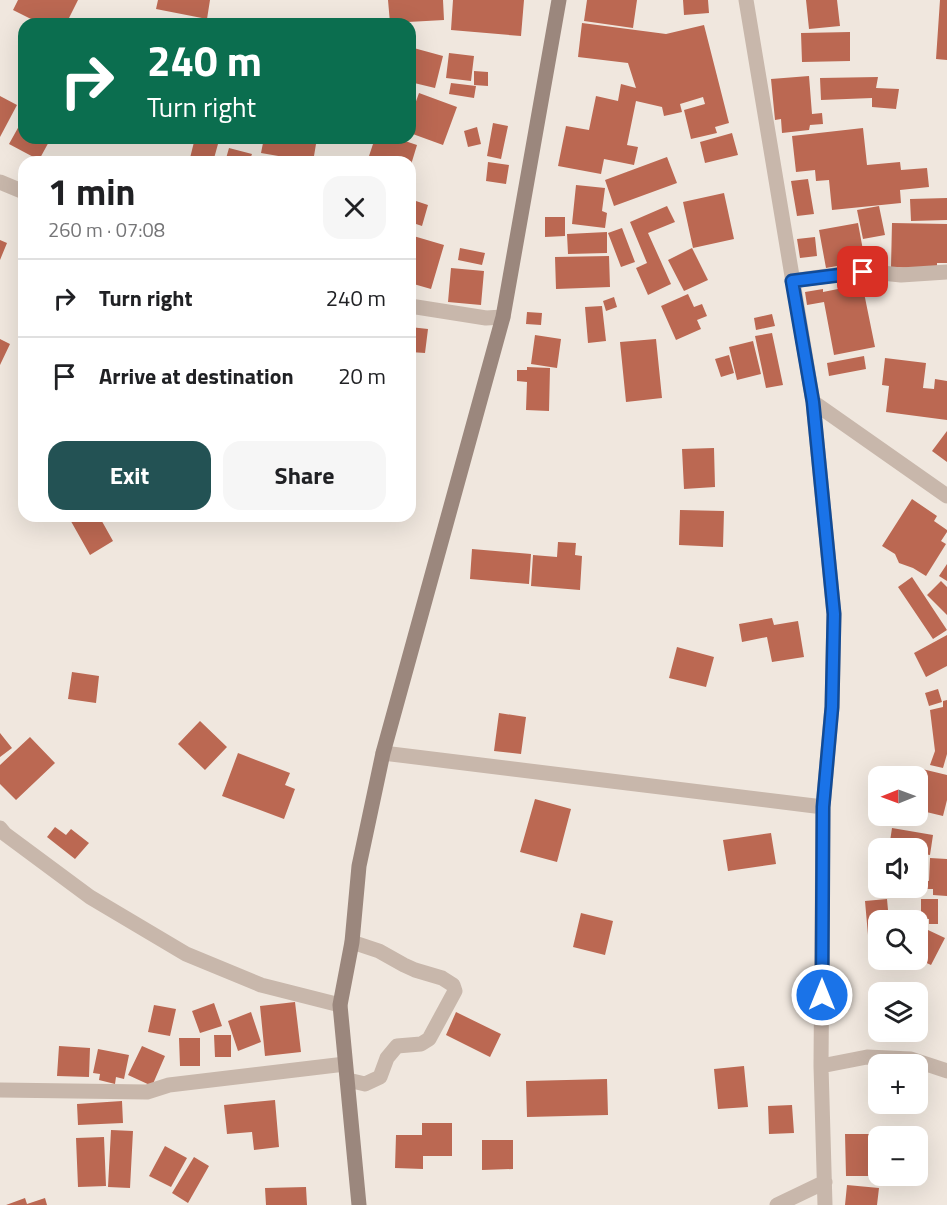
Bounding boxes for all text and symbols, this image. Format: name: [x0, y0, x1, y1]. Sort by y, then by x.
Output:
text: 240 m: [147, 28, 262, 92]
icon: right: [48, 42, 126, 120]
text: Turn right: [147, 86, 256, 127]
text: 1 min: [48, 164, 135, 219]
button: close: [323, 176, 386, 239]
text: 260 m · 07:08: [48, 214, 165, 245]
pin: [837, 246, 888, 297]
icon: arrive: [846, 255, 879, 288]
text: Turn right: [99, 281, 193, 315]
text: 240 m: [326, 281, 386, 315]
icon: right: [48, 282, 81, 315]
text: Arrive at destination: [99, 359, 294, 393]
text: 20 m: [338, 359, 386, 393]
icon: arrive: [48, 360, 81, 393]
button: Exit: [48, 441, 211, 510]
button: Share: [223, 441, 386, 510]
north arrow: [868, 766, 928, 826]
map controls: [868, 766, 928, 1186]
button: sound: [868, 838, 928, 898]
button: search: [868, 910, 928, 970]
position arrow: [790, 963, 854, 1027]
button: layers: [868, 982, 928, 1042]
button: +: [868, 1054, 928, 1114]
button: −: [868, 1126, 928, 1186]

